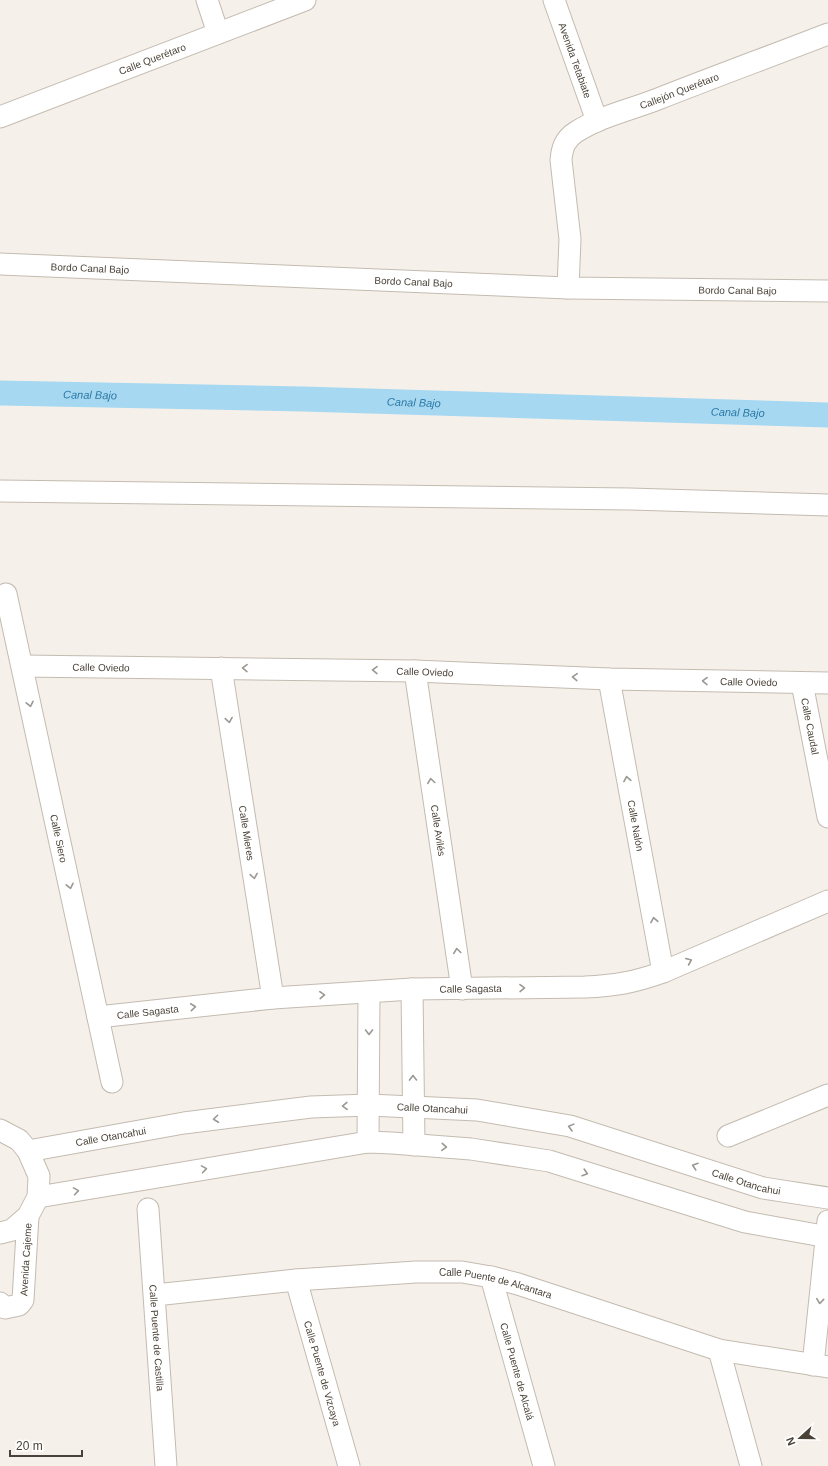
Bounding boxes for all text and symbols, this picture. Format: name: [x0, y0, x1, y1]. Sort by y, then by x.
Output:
street label: Avenida Tetabiate: [557, 21, 594, 100]
street label: Calle Querétaro: [117, 41, 188, 76]
street label: Callejón Querétaro: [638, 70, 721, 111]
street label: Bordo Canal Bajo: [50, 261, 130, 275]
street label: Bordo Canal Bajo: [374, 274, 453, 289]
street label: Bordo Canal Bajo: [698, 284, 777, 296]
water label: Canal Bajo: [63, 388, 117, 401]
water label: Canal Bajo: [387, 396, 441, 409]
water label: Canal Bajo: [711, 405, 765, 419]
street label: Calle Oviedo: [72, 661, 130, 673]
one-way arrow: [242, 664, 248, 672]
street label: Calle Oviedo: [396, 665, 454, 678]
one-way arrow: [372, 666, 378, 674]
one-way arrow: [572, 673, 578, 682]
street label: Calle Oviedo: [720, 676, 778, 688]
one-way arrow: [702, 677, 708, 685]
street label: Calle Caudal: [800, 697, 821, 755]
one-way arrow: [25, 701, 33, 707]
one-way arrow: [224, 717, 233, 723]
one-way arrow: [624, 775, 632, 782]
one-way arrow: [428, 778, 436, 784]
street label: Calle Nalón: [626, 799, 646, 852]
street label: Calle Avilés: [429, 804, 448, 857]
street label: Calle Mieres: [237, 805, 257, 861]
street label: Calle Siero: [48, 813, 70, 864]
one-way arrow: [249, 873, 258, 879]
one-way arrow: [65, 883, 73, 889]
one-way arrow: [650, 917, 658, 923]
one-way arrow: [453, 948, 462, 954]
one-way arrow: [685, 958, 693, 966]
street label: Calle Sagasta: [439, 982, 502, 994]
one-way arrow: [519, 984, 525, 993]
one-way arrow: [319, 991, 325, 1000]
street label: Calle Sagasta: [116, 1003, 180, 1020]
one-way arrow: [190, 1003, 196, 1012]
one-way arrow: [365, 1029, 373, 1035]
one-way arrow: [409, 1075, 417, 1081]
one-way arrow: [342, 1101, 348, 1110]
street label: Calle Otancahui: [397, 1101, 468, 1115]
one-way arrow: [213, 1114, 219, 1123]
one-way arrow: [568, 1123, 575, 1132]
street label: Calle Otancahui: [75, 1124, 147, 1148]
one-way arrow: [441, 1143, 447, 1152]
one-way arrow: [692, 1162, 699, 1171]
one-way arrow: [201, 1166, 207, 1174]
street label: Calle Otancahui: [711, 1166, 782, 1196]
one-way arrow: [581, 1168, 588, 1177]
one-way arrow: [73, 1187, 79, 1195]
street label: Avenida Cajeme: [18, 1222, 33, 1296]
street label: Calle Puente de Alcantara: [439, 1267, 554, 1300]
street label: Calle Puente de Castilla: [148, 1284, 166, 1392]
one-way arrow: [815, 1298, 824, 1304]
street label: Calle Puente de Vizcaya: [302, 1319, 343, 1428]
street label: Calle Puente de Alcalá: [499, 1321, 536, 1422]
north arrow: [780, 1418, 820, 1458]
scale bar: [10, 1432, 82, 1458]
text: N: [784, 1436, 798, 1447]
text: 20 m: [16, 1439, 43, 1453]

